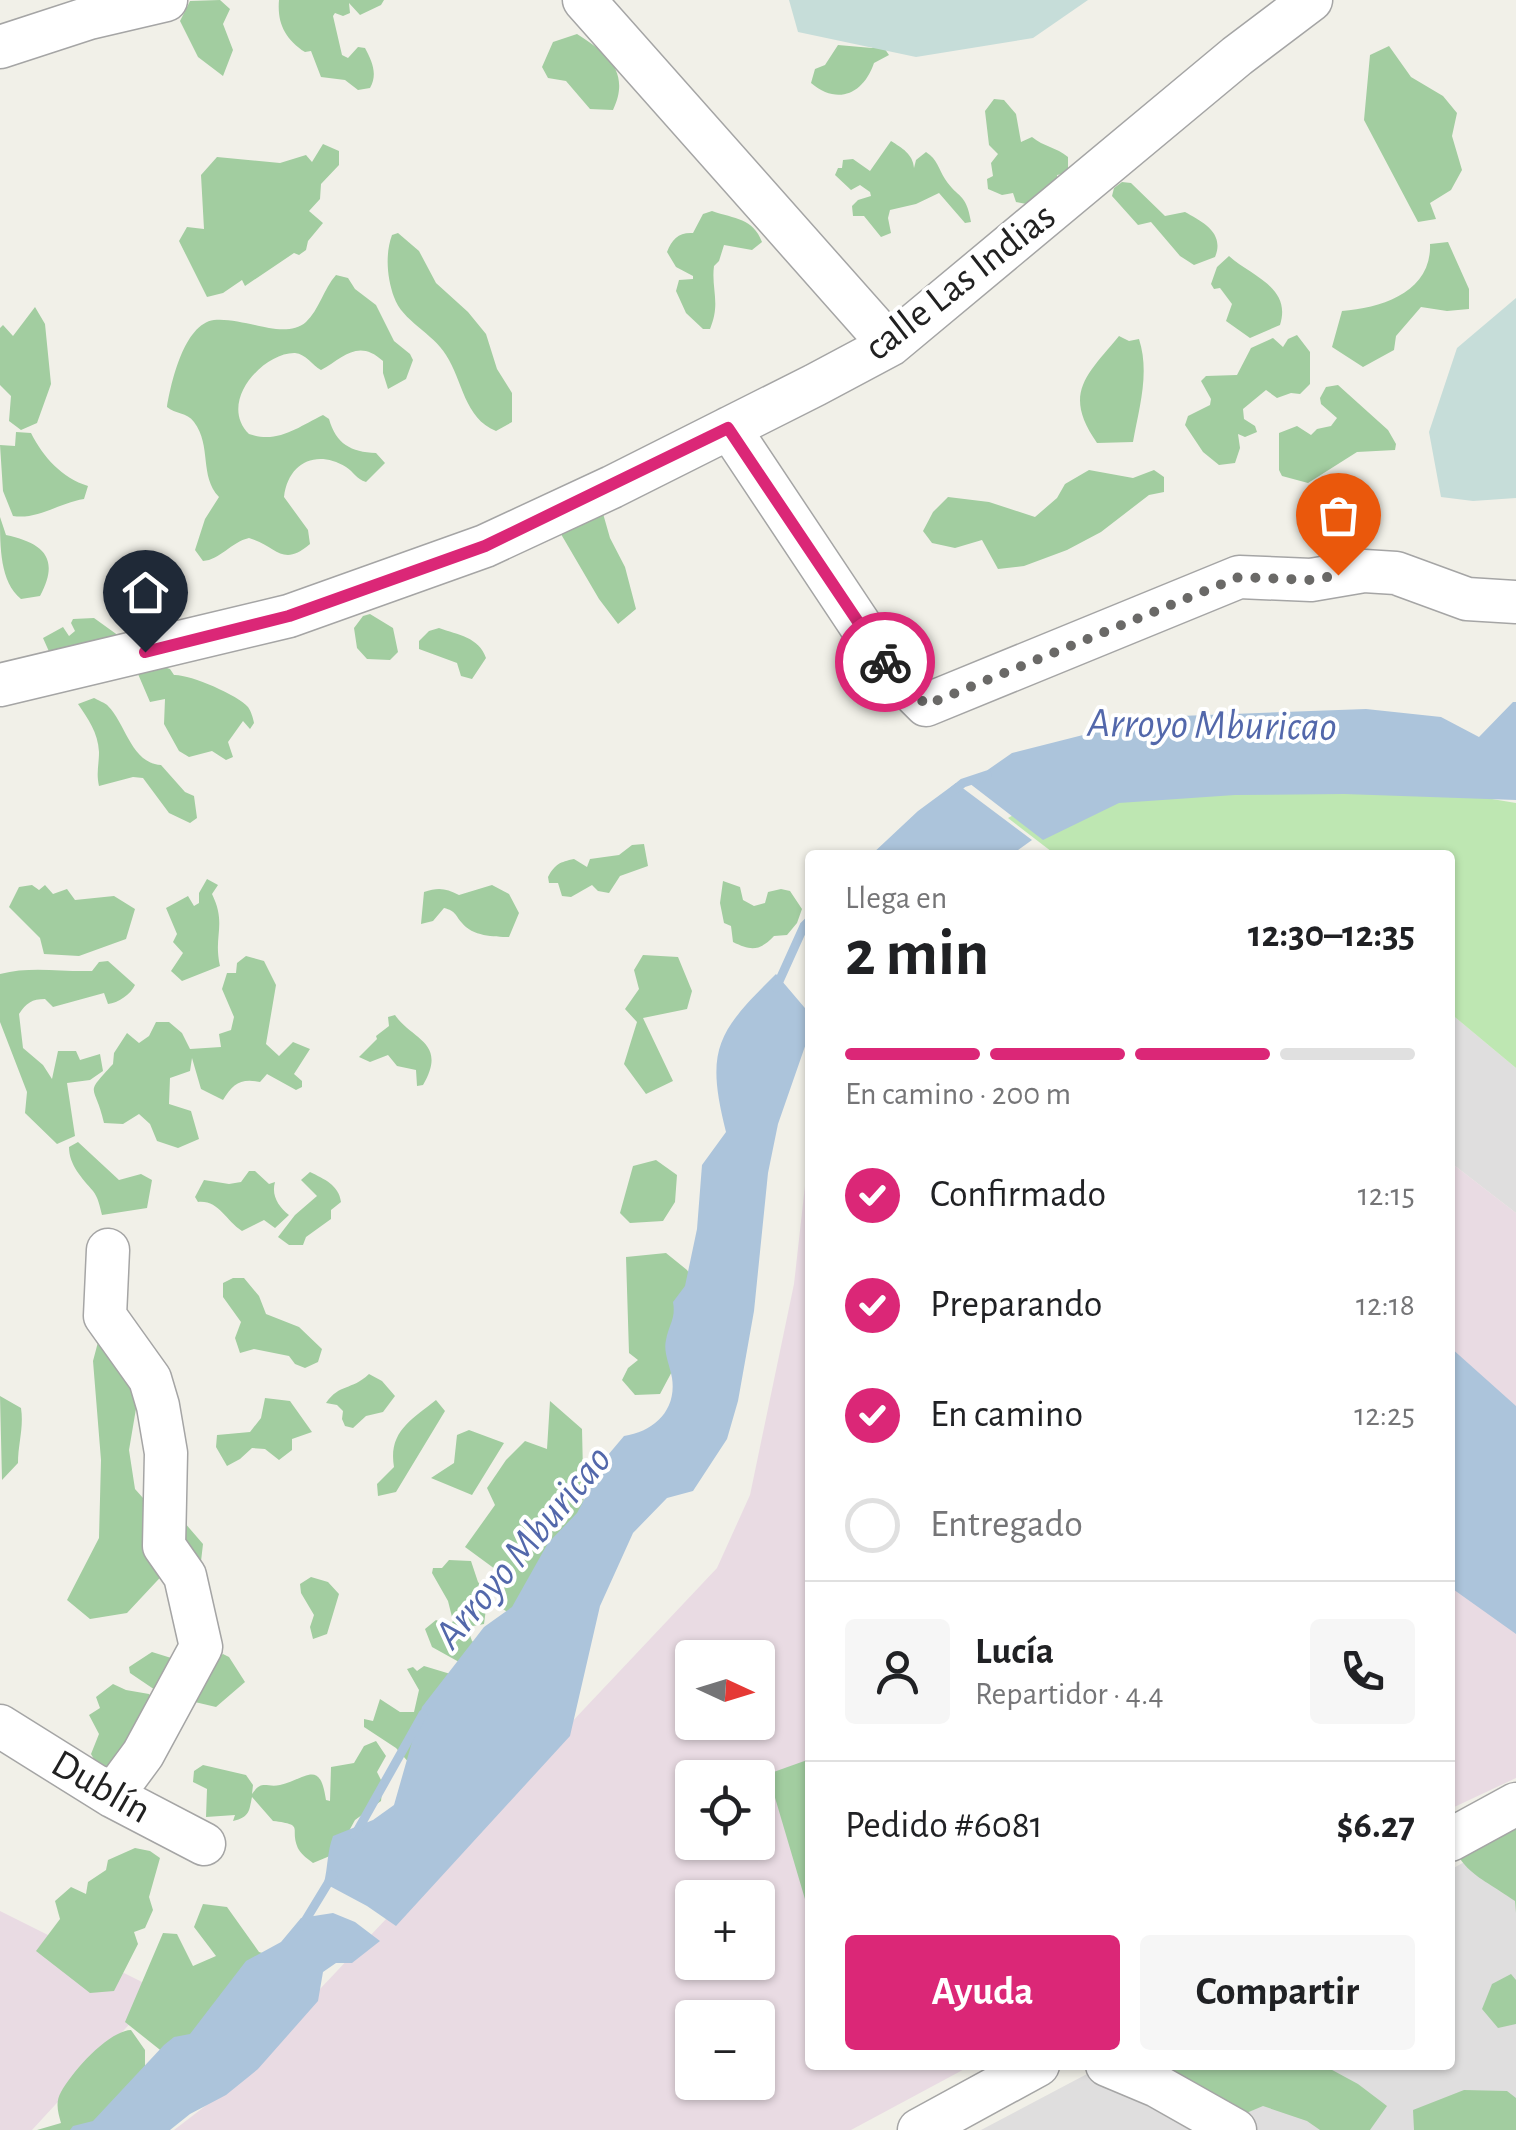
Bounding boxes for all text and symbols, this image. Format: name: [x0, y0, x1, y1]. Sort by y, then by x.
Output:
street label: calle Las Indias: [857, 196, 1063, 368]
pin: [1296, 473, 1381, 576]
icon: bag: [1311, 488, 1366, 543]
pin: [103, 550, 188, 653]
icon: home: [118, 565, 173, 620]
courier: [835, 612, 935, 712]
icon: bike: [858, 635, 913, 690]
water label: Arroyo Mburicao: [1086, 702, 1337, 748]
text: Llega en: [845, 882, 947, 914]
text: 12:30–12:35: [1248, 916, 1415, 954]
text: 2 min: [845, 922, 989, 987]
text: En camino · 200 m: [845, 1078, 1071, 1110]
icon: check: [845, 1168, 900, 1223]
text: Confirmado: [930, 1176, 1106, 1214]
text: 12:15: [1358, 1179, 1415, 1211]
icon: check: [845, 1278, 900, 1333]
text: Preparando: [930, 1286, 1103, 1324]
text: 12:18: [1356, 1289, 1415, 1321]
icon: check: [845, 1388, 900, 1443]
text: En camino: [930, 1396, 1083, 1434]
text: 12:25: [1354, 1399, 1415, 1431]
water label: Arroyo Mburicao: [426, 1438, 619, 1657]
text: Entregado: [930, 1506, 1083, 1544]
button: person: [845, 1619, 950, 1724]
button: phone: [1310, 1619, 1415, 1724]
text: Lucía: [975, 1633, 1054, 1671]
north arrow: [675, 1640, 775, 1740]
map controls: [675, 1640, 775, 2100]
text: Repartidor · 4.4: [975, 1678, 1164, 1710]
street label: Dublín: [45, 1743, 157, 1831]
button: locate: [675, 1760, 775, 1860]
text: Pedido #6081: [845, 1807, 1043, 1845]
text: $6.27: [1337, 1807, 1415, 1845]
button: +: [675, 1880, 775, 1980]
button: Ayuda: [845, 1935, 1120, 2050]
button: Compartir: [1140, 1935, 1415, 2050]
button: −: [675, 2000, 775, 2100]

